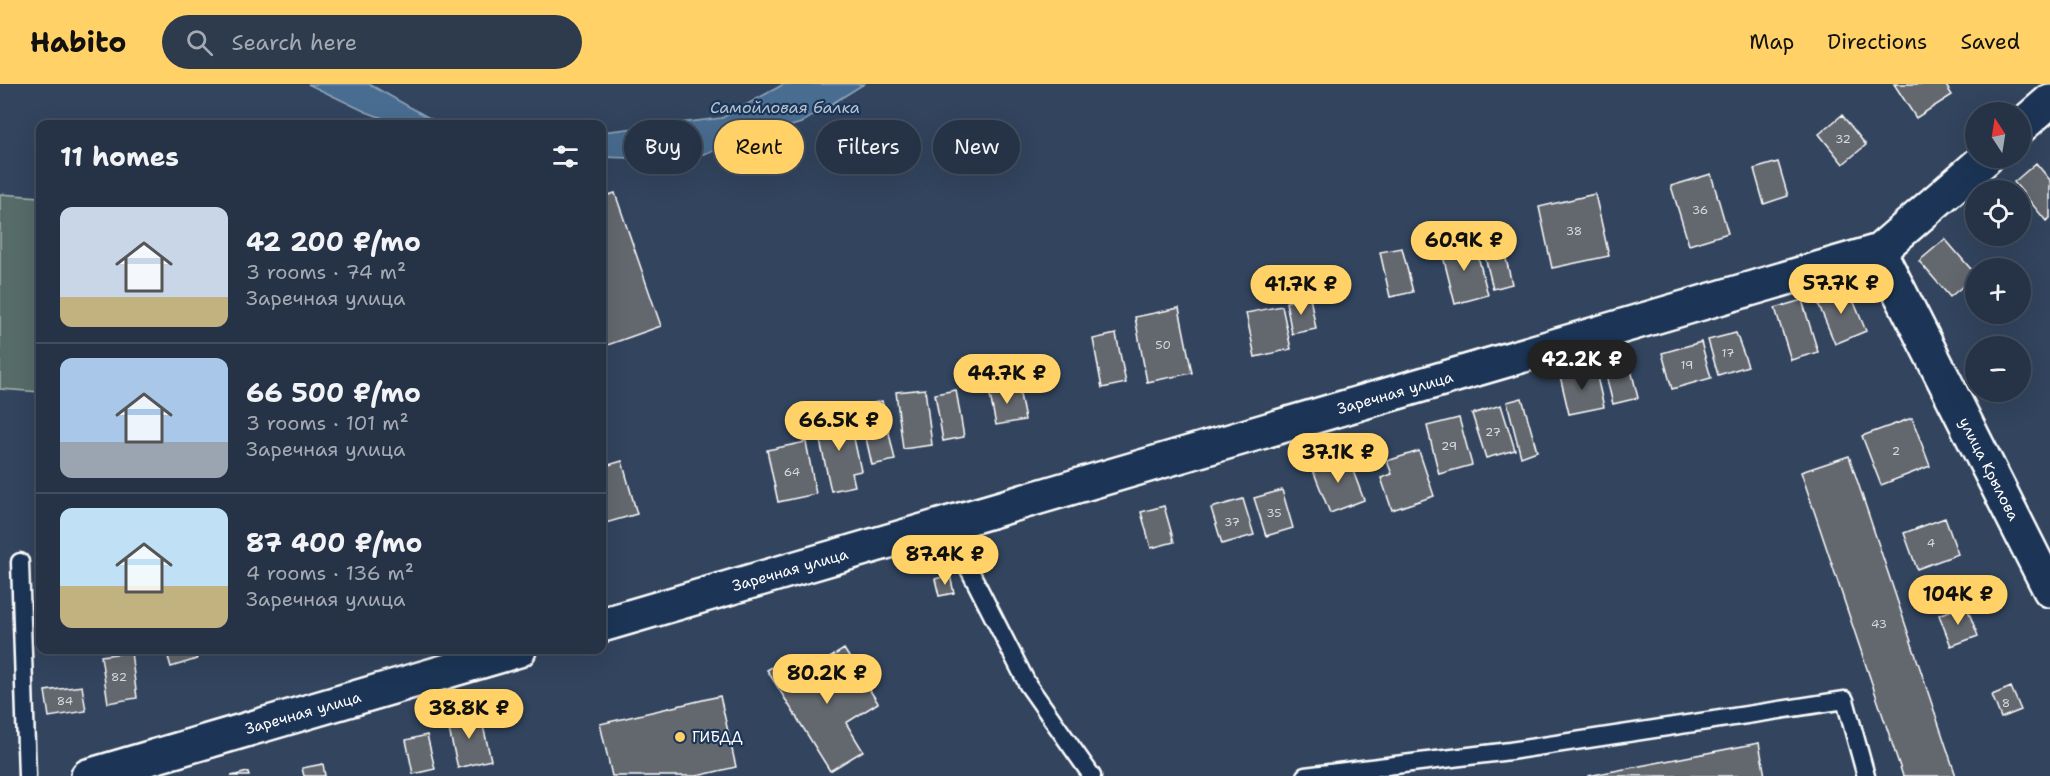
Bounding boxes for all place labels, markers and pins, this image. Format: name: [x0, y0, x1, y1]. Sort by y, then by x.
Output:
pin: 60.9K ₽: [1409, 221, 1519, 272]
pin: 57.7K ₽: [1786, 264, 1896, 315]
pin: 41.7K ₽: [1246, 265, 1356, 316]
pin: 42.2K ₽: [1527, 340, 1637, 391]
pin: 44.7K ₽: [952, 354, 1062, 405]
pin: 66.5K ₽: [784, 401, 894, 452]
pin: 37.1K ₽: [1283, 433, 1393, 484]
pin: 87.4K ₽: [890, 535, 1000, 586]
pin: 104K ₽: [1909, 575, 2007, 626]
pin: 80.2K ₽: [772, 654, 882, 705]
pin: 38.8K ₽: [414, 689, 524, 740]
place label: ГИБДД: [692, 727, 743, 747]
marker: ГИБДД: [673, 730, 687, 744]

